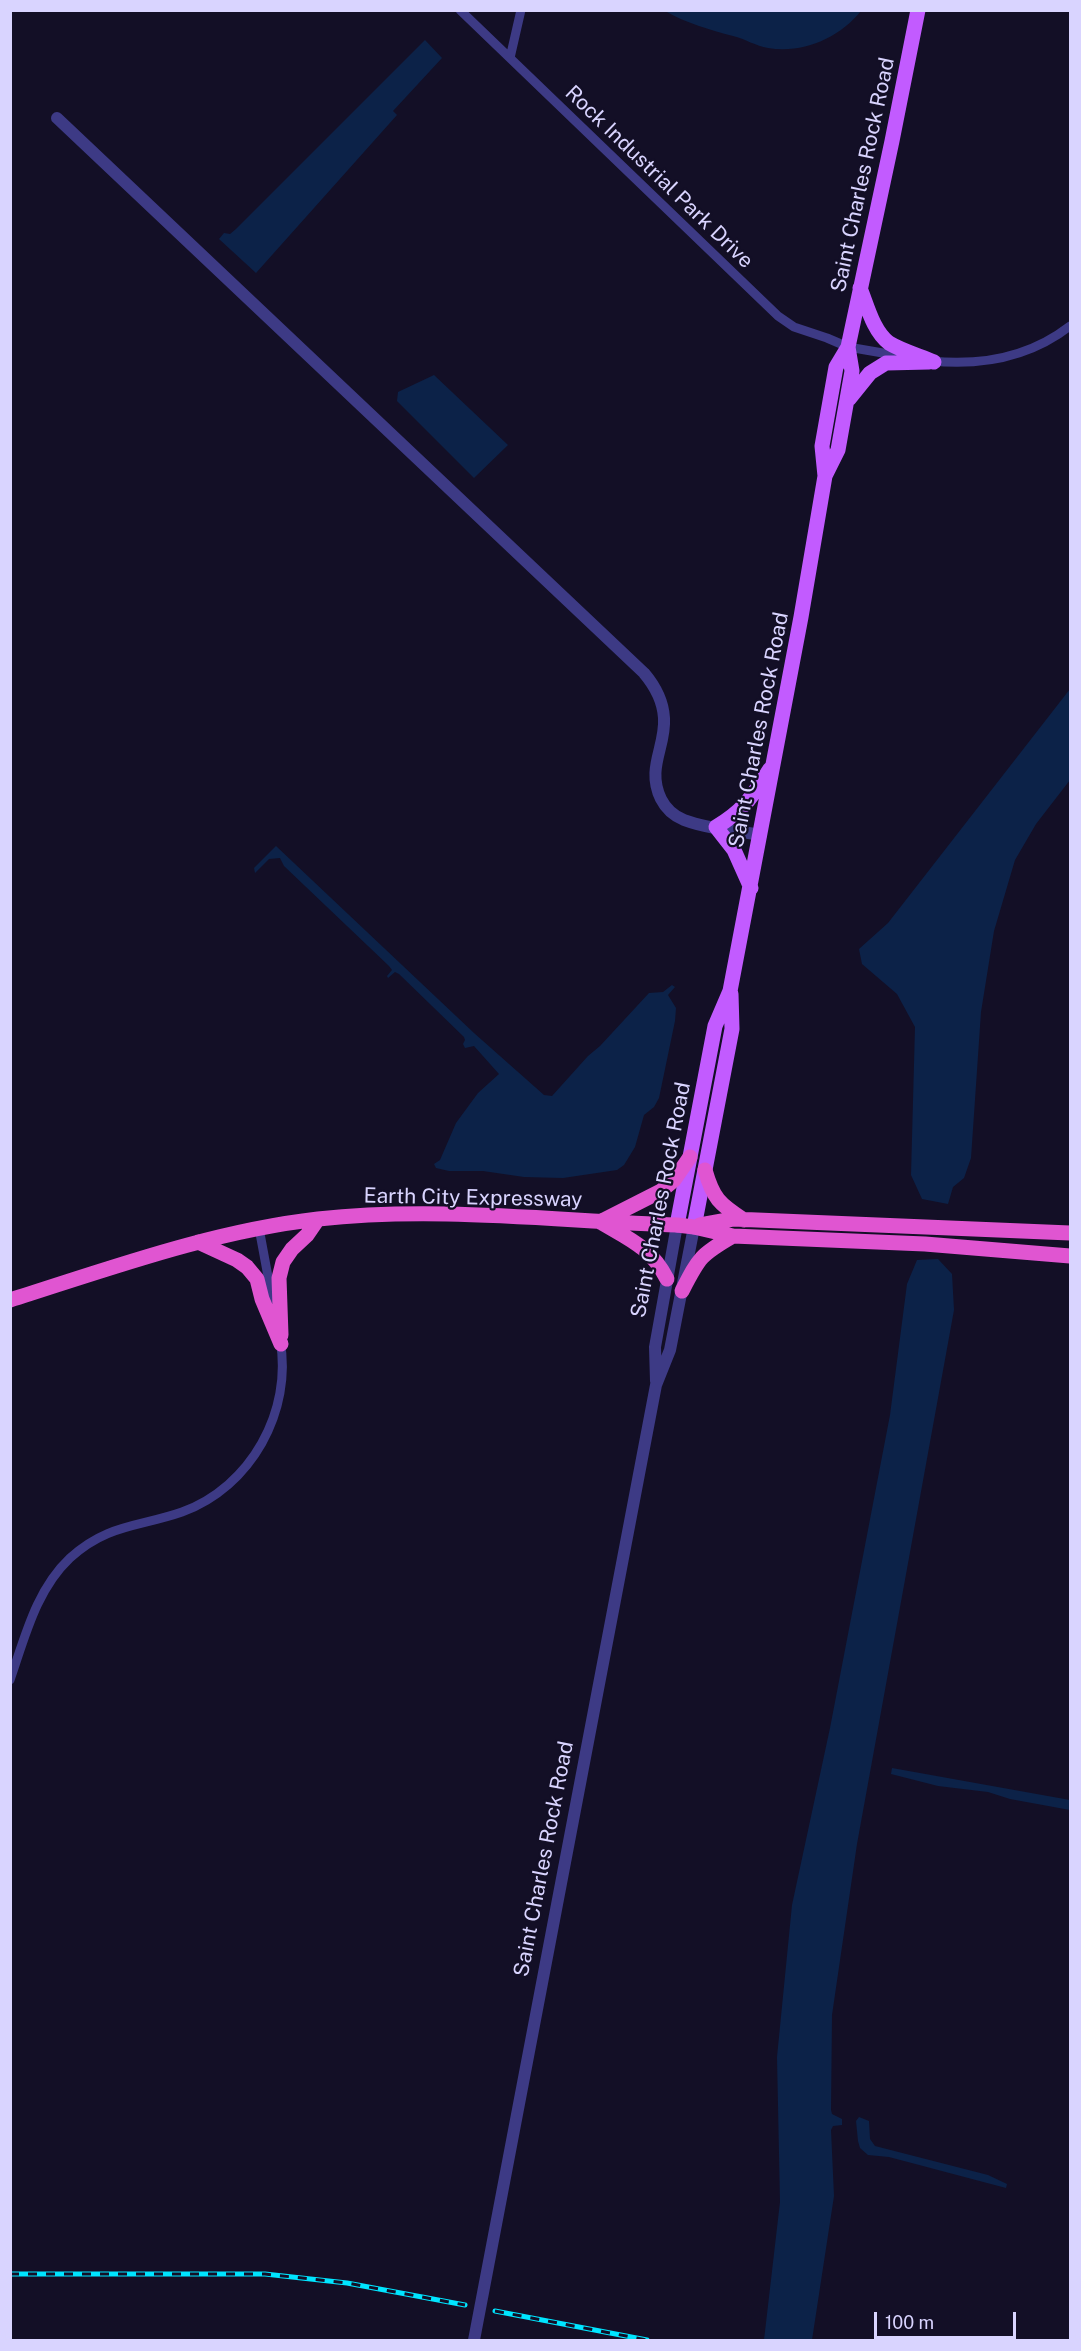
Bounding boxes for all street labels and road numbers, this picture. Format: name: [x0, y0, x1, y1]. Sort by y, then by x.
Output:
street label: Saint Charles Rock Road: [826, 55, 900, 295]
street label: Rock Industrial Park Drive: [560, 80, 758, 274]
street label: Saint Charles Rock Road: [724, 610, 794, 850]
street label: Saint Charles Rock Road: [626, 1080, 696, 1320]
street label: Earth City Expressway: [363, 1183, 583, 1213]
street label: Saint Charles Rock Road: [509, 1739, 579, 1979]

